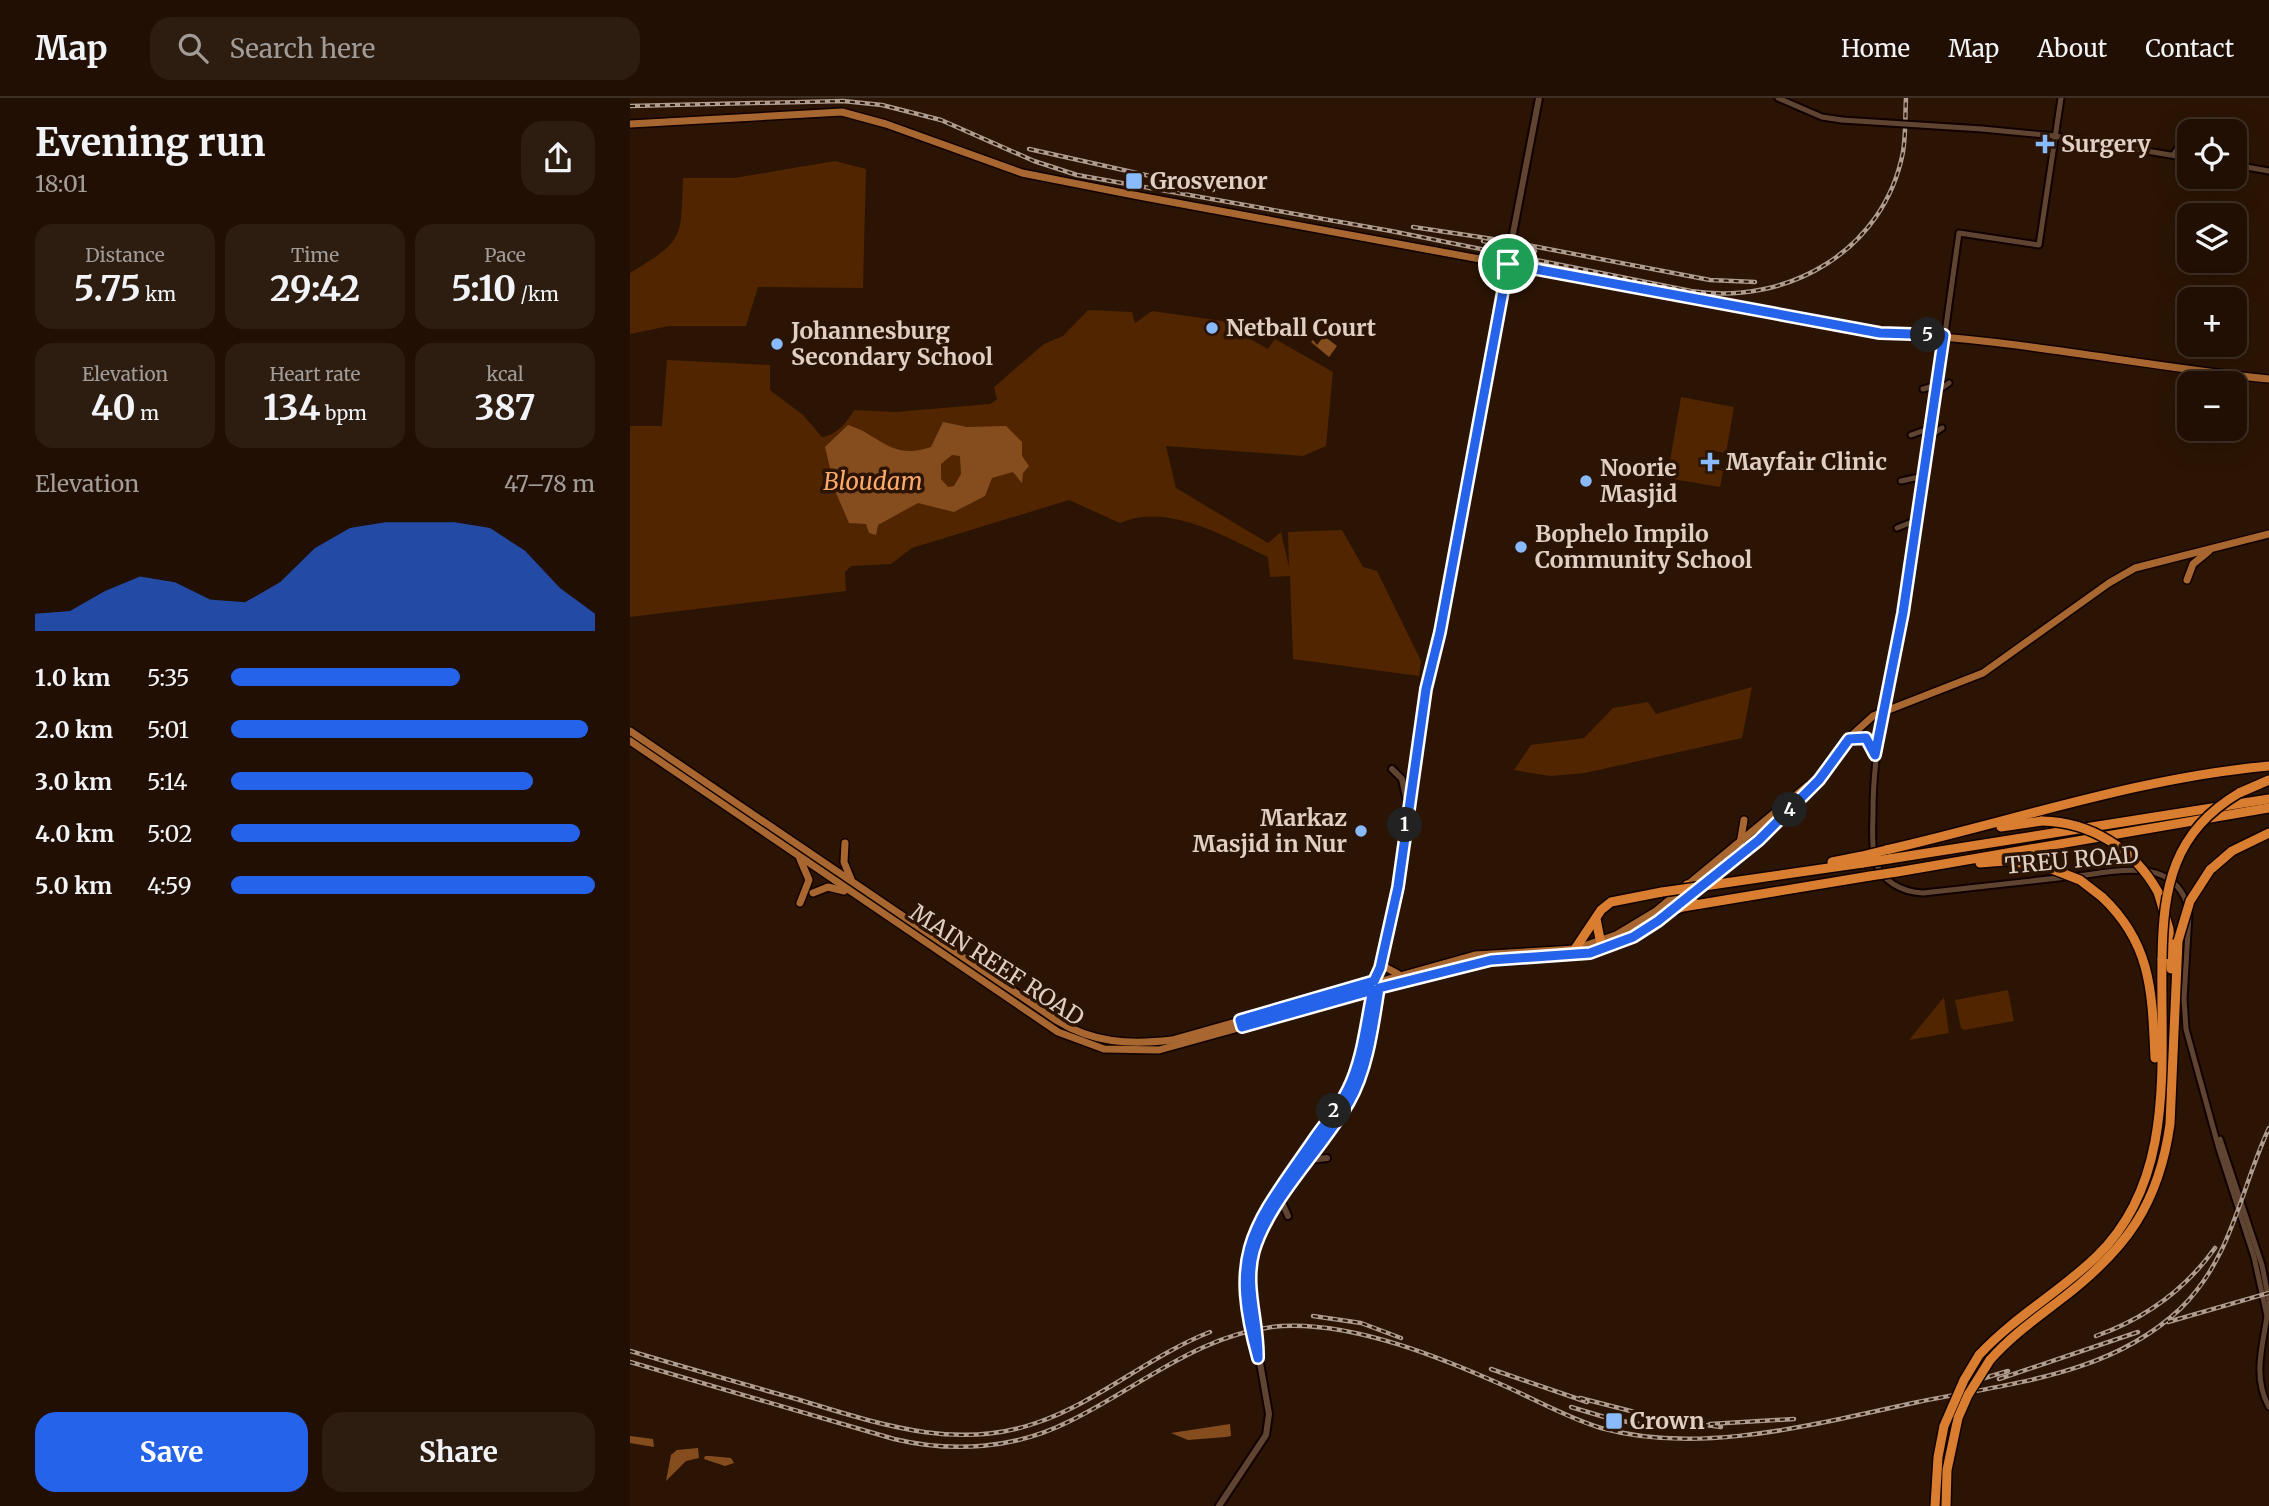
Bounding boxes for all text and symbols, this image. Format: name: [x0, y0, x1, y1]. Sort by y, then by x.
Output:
search box: [150, 17, 640, 80]
text: Map: [35, 28, 108, 69]
icon: search: [174, 29, 212, 67]
text: Search here: [230, 32, 375, 65]
text: Home: [1841, 33, 1910, 64]
text: Map: [1948, 33, 1999, 64]
text: About: [2037, 33, 2107, 64]
text: Contact: [2145, 33, 2234, 64]
text: Evening run: [35, 119, 266, 166]
map controls: [2177, 119, 2247, 441]
button: locate: [2177, 119, 2247, 189]
button: share: [521, 121, 595, 195]
place label: Surgery: [2061, 129, 2151, 158]
marker: Surgery: [2035, 134, 2055, 154]
place label: Grosvenor: [1150, 166, 1268, 195]
text: 18:01: [35, 169, 87, 198]
marker: Grosvenor: [1124, 171, 1144, 191]
button: layers: [2177, 203, 2247, 273]
pin: [1478, 234, 1538, 294]
text: Distance: [85, 243, 165, 267]
text: Time: [291, 243, 339, 267]
text: Pace: [484, 243, 526, 267]
icon: arrive: [1489, 245, 1527, 283]
text: 5.75: [74, 267, 141, 311]
text: 29:42: [270, 267, 360, 311]
text: 5:10: [451, 267, 516, 311]
text: km: [141, 282, 176, 306]
text: /km: [516, 282, 559, 306]
button: +: [2177, 287, 2247, 357]
place label: Netball Court: [1226, 313, 1376, 342]
place label: Johannesburg Secondary School: [790, 316, 993, 371]
pin: 5: [1910, 317, 1946, 352]
marker: Netball Court: [1204, 320, 1220, 336]
text: 5: [1922, 322, 1933, 346]
marker: Johannesburg Secondary School: [769, 336, 785, 352]
text: Elevation: [82, 362, 168, 386]
text: Heart rate: [270, 362, 360, 386]
text: kcal: [486, 362, 524, 386]
button: −: [2177, 371, 2247, 441]
text: 40: [91, 386, 136, 430]
text: 134: [263, 386, 320, 430]
text: 387: [474, 386, 536, 430]
text: m: [136, 401, 159, 425]
text: bpm: [320, 401, 367, 425]
place label: Mayfair Clinic: [1726, 447, 1887, 476]
marker: Mayfair Clinic: [1700, 452, 1720, 472]
place label: Noorie Masjid: [1600, 453, 1677, 508]
water label: Bloudam: [823, 466, 923, 497]
text: Elevation: [35, 469, 139, 498]
text: 47–78 m: [504, 469, 595, 498]
marker: Noorie Masjid: [1578, 473, 1594, 489]
place label: Bophelo Impilo Community School: [1535, 519, 1753, 574]
marker: Bophelo Impilo Community School: [1513, 539, 1529, 555]
text: 1.0 km: [35, 663, 110, 692]
text: 5:35: [147, 663, 189, 692]
text: 2.0 km: [35, 715, 113, 744]
text: 5:01: [147, 715, 189, 744]
text: 3.0 km: [35, 767, 112, 796]
text: 5:14: [147, 767, 187, 796]
pin: 4: [1772, 792, 1808, 828]
text: 4: [1783, 797, 1796, 821]
place label: Markaz Masjid in Nur: [1193, 803, 1347, 858]
pin: 1: [1388, 808, 1422, 842]
text: 1: [1400, 812, 1409, 836]
text: 4.0 km: [35, 819, 114, 848]
text: 5:02: [147, 819, 192, 848]
marker: Markaz Masjid in Nur: [1353, 823, 1369, 839]
street label: TREU ROAD: [2004, 839, 2140, 880]
text: 5.0 km: [35, 871, 112, 900]
text: 4:59: [147, 871, 192, 900]
street label: MAIN REEF ROAD: [905, 898, 1090, 1032]
pin: 2: [1316, 1094, 1352, 1128]
text: 2: [1328, 1098, 1339, 1122]
place label: Crown: [1630, 1406, 1705, 1435]
marker: Crown: [1604, 1411, 1624, 1431]
button: Save: [35, 1412, 308, 1492]
button: Share: [322, 1412, 595, 1492]

